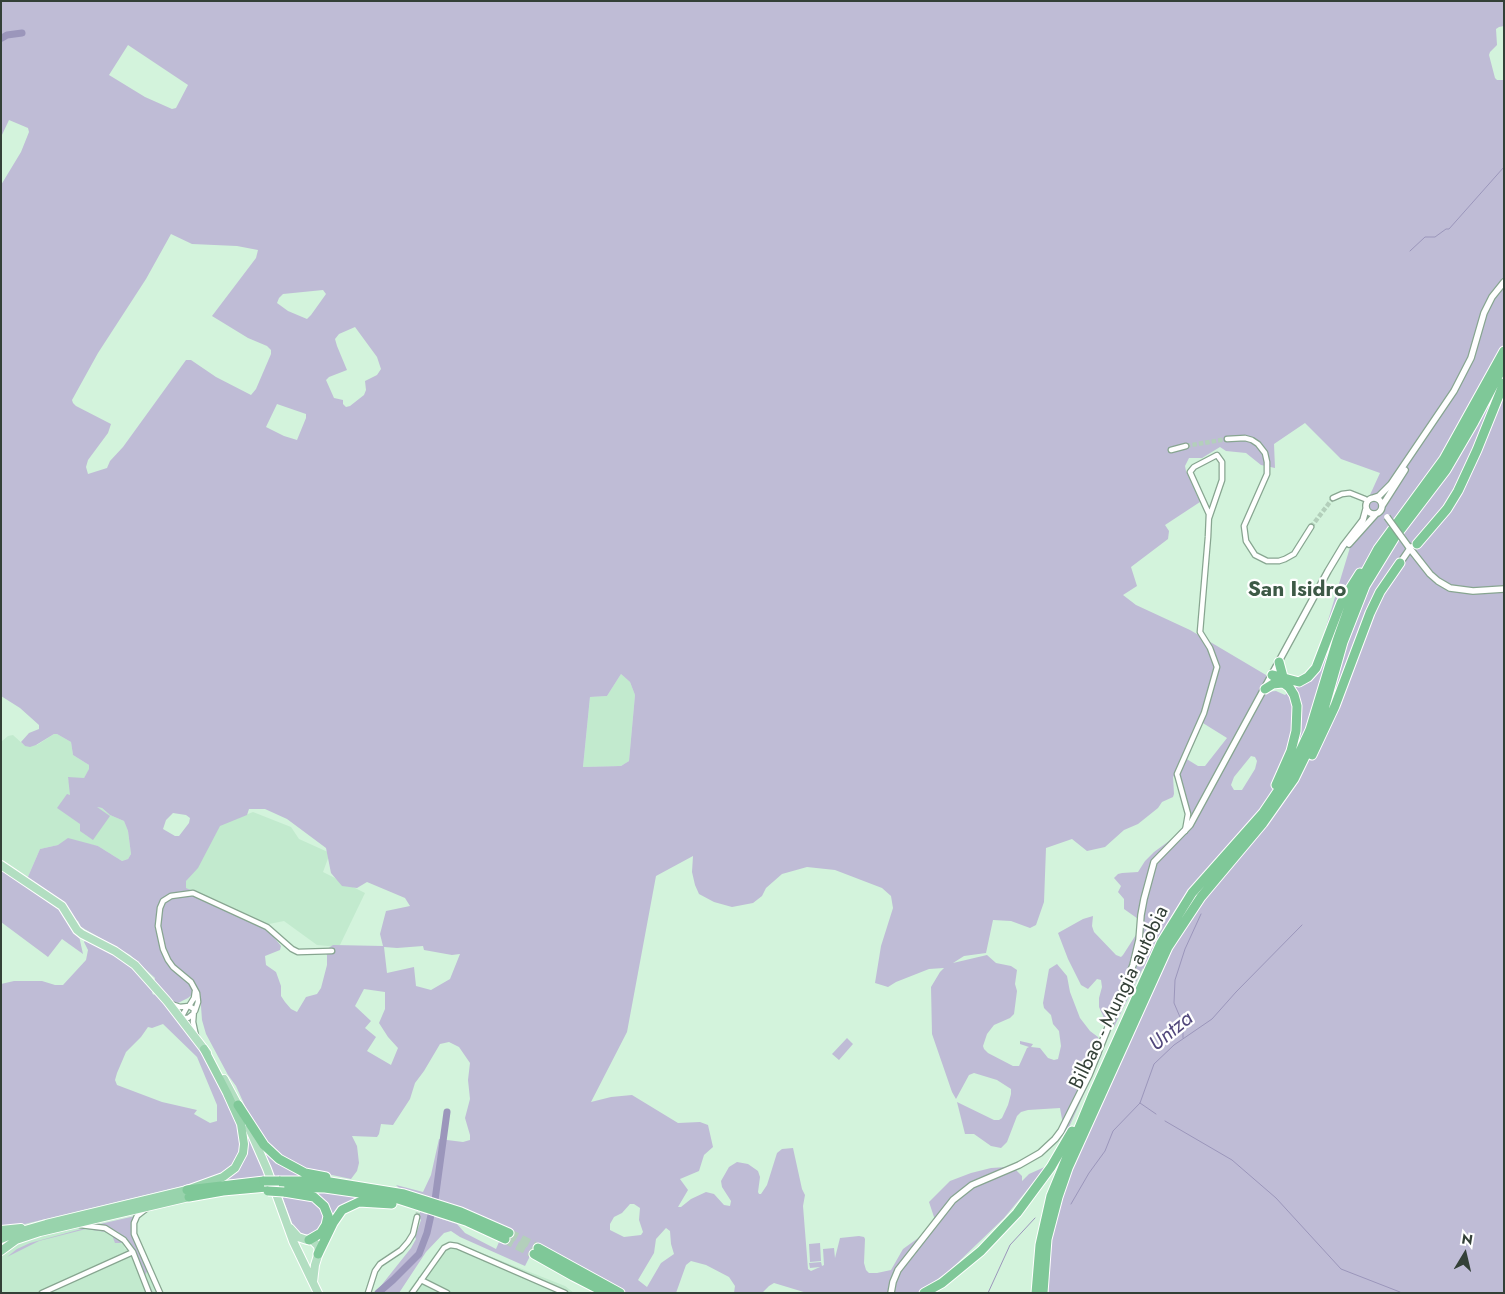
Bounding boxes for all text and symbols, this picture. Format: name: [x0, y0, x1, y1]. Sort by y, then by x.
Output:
district label: San Isidro: [1248, 578, 1346, 604]
street label: Bilbao - Mungia autobia: [1065, 903, 1175, 1093]
water label: Untza: [1145, 1007, 1199, 1057]
text: N: [1460, 1228, 1474, 1250]
north arrow: [1440, 1229, 1490, 1279]

